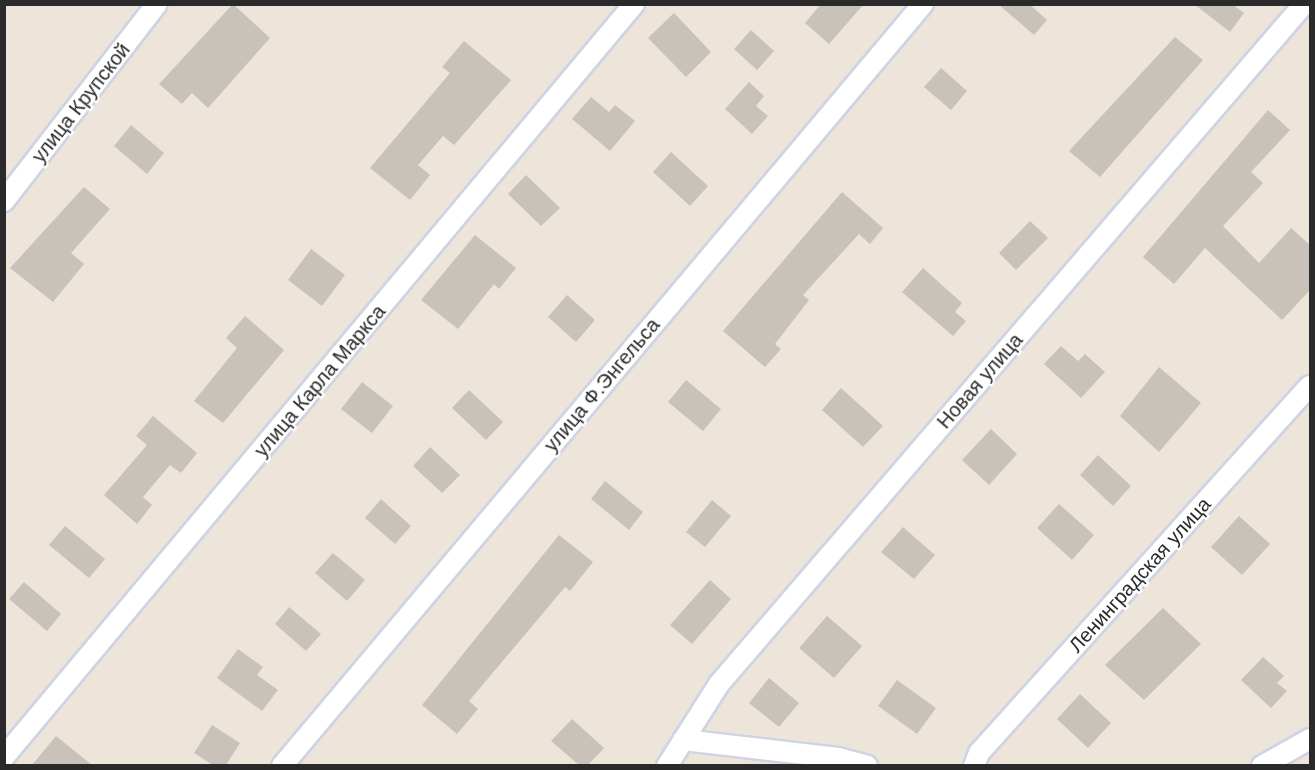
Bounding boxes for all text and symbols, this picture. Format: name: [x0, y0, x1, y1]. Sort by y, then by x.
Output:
street label: улица Крупской: [27, 38, 135, 168]
street label: улица Карла Маркса: [249, 300, 391, 462]
street label: улица Ф.Энгельса: [539, 313, 665, 457]
street label: Новая улица: [932, 328, 1028, 434]
street label: Ленинградская улица: [1064, 493, 1216, 657]

